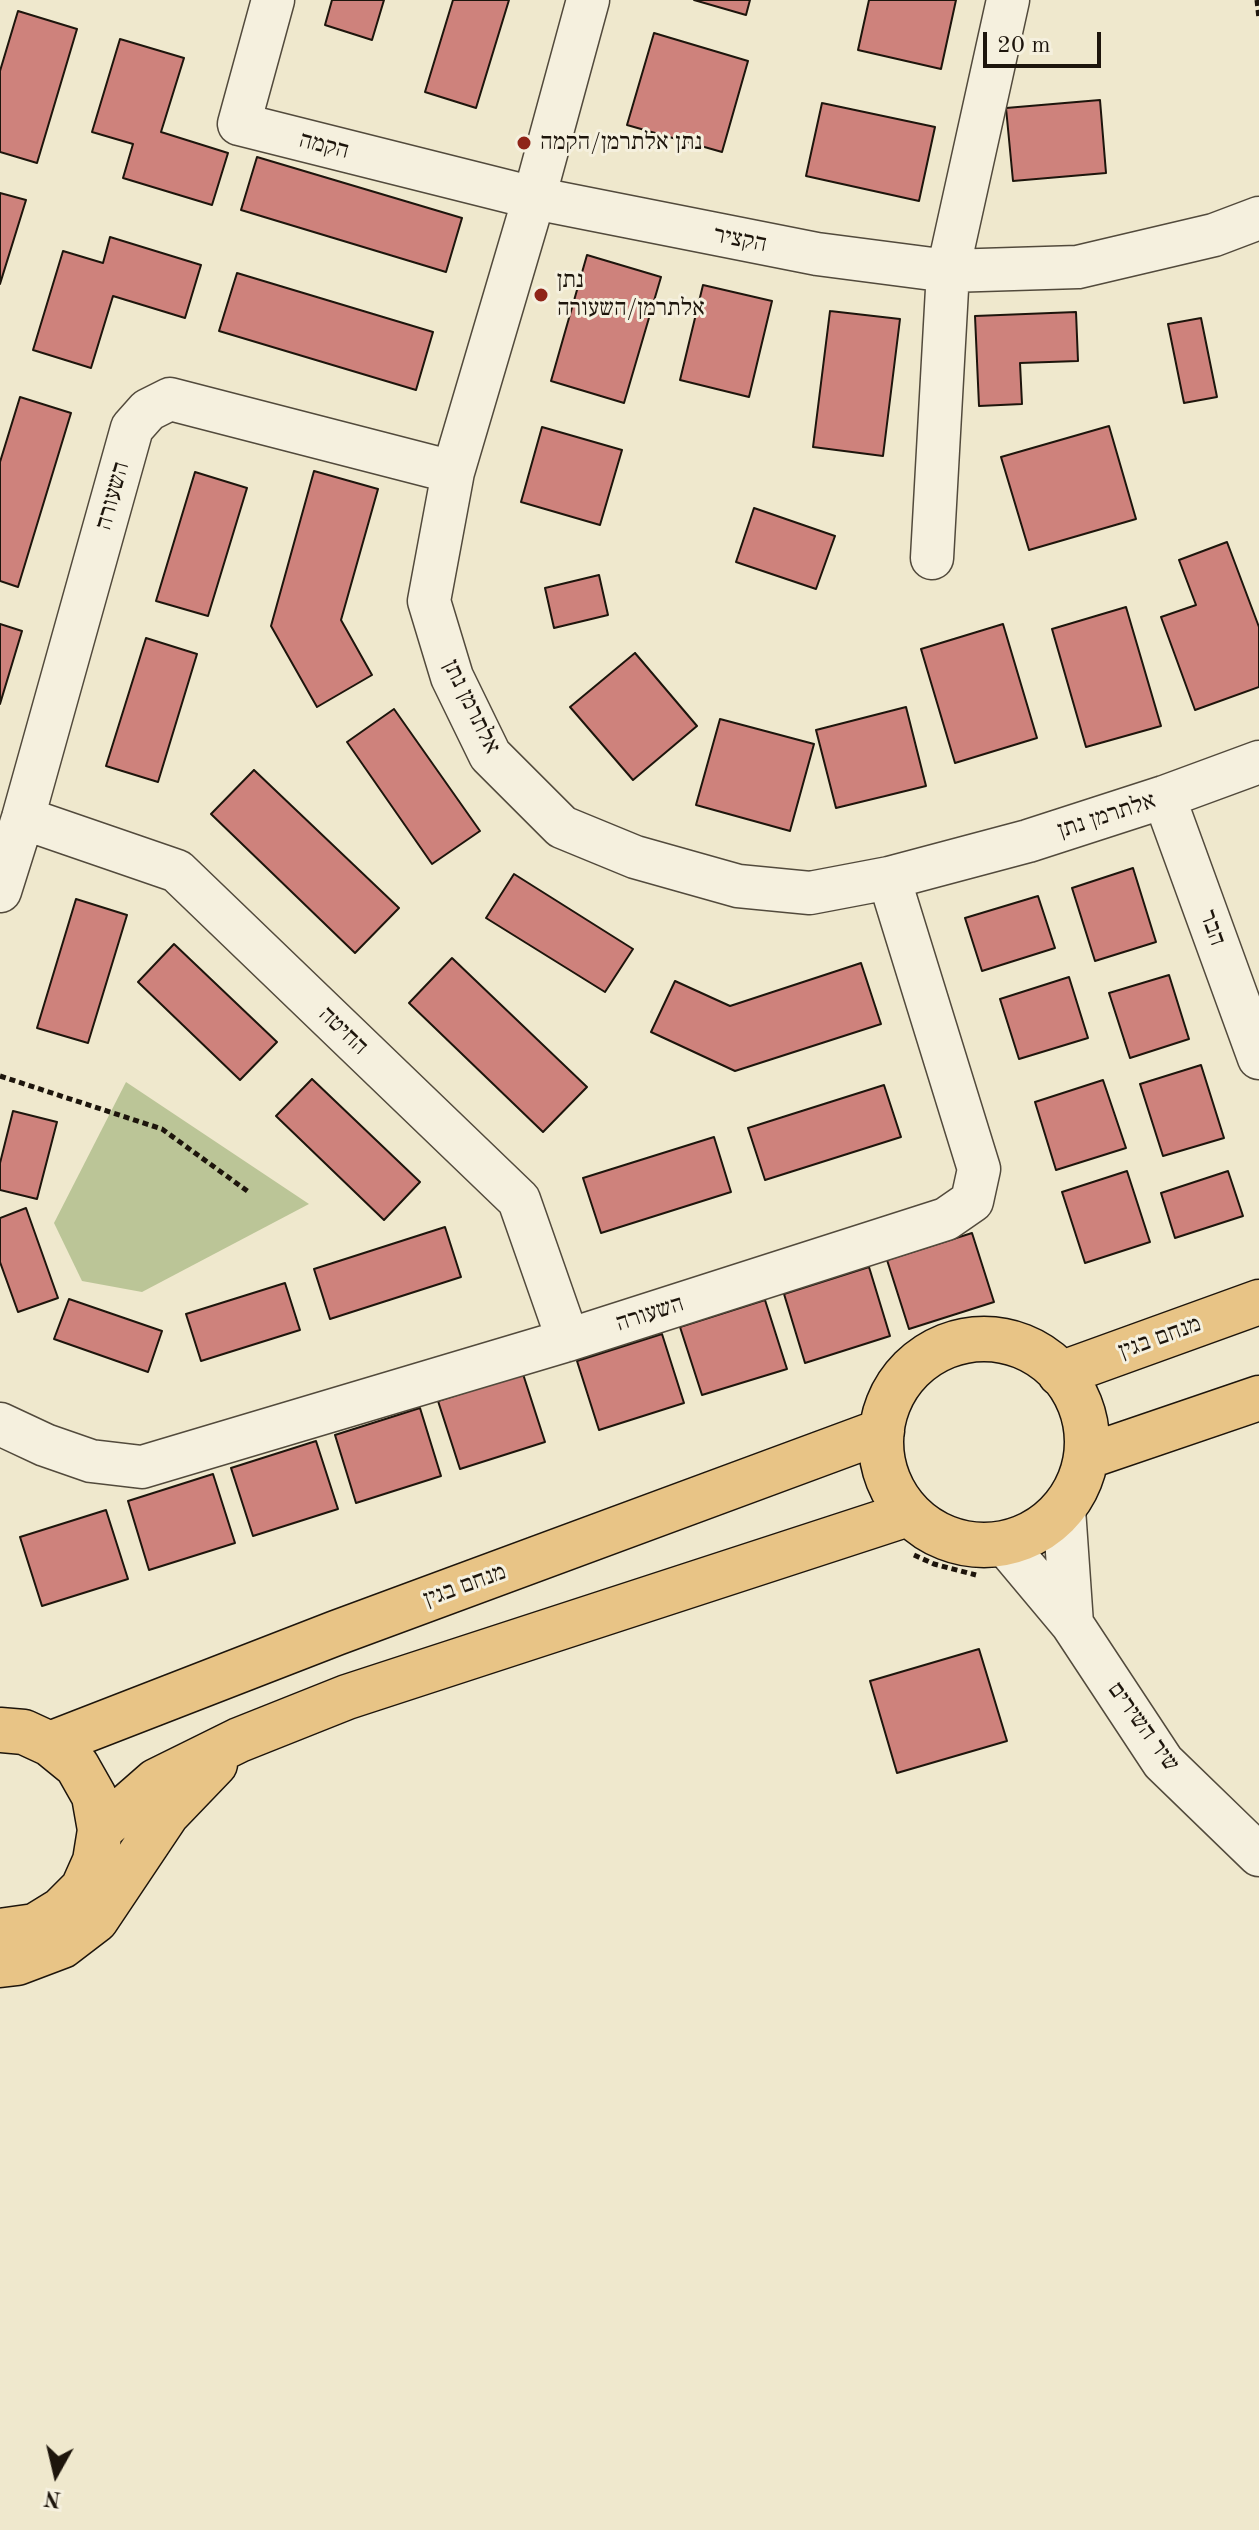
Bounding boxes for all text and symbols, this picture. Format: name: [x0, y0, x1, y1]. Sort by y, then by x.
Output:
scale bar: [987, 16, 1105, 66]
text: 20 m: [997, 34, 1051, 58]
street label: הקמה: [296, 126, 352, 166]
place label: נתן אלתרמן/הקמה: [540, 129, 702, 157]
marker: נתן אלתרמן/הקמה: [515, 134, 533, 152]
street label: הקציר: [711, 221, 769, 259]
place label: נתן אלתרמן/השעורה: [557, 267, 705, 323]
marker: נתן אלתרמן/השעורה: [532, 286, 550, 304]
street label: השעורה: [90, 459, 136, 533]
street label: אלתרמן נתן: [436, 655, 506, 759]
street label: אלתרמן נתן: [1054, 787, 1160, 845]
street label: הבר: [1192, 906, 1232, 950]
street label: החיטה: [312, 1001, 374, 1061]
street label: השעורה: [612, 1290, 688, 1338]
street label: מנחם בגין: [1115, 1310, 1205, 1366]
street label: מנחם בגין: [420, 1558, 510, 1614]
street label: שיר השירים: [1101, 1677, 1185, 1777]
north arrow: [16, 2434, 96, 2514]
text: N: [43, 2486, 63, 2510]

